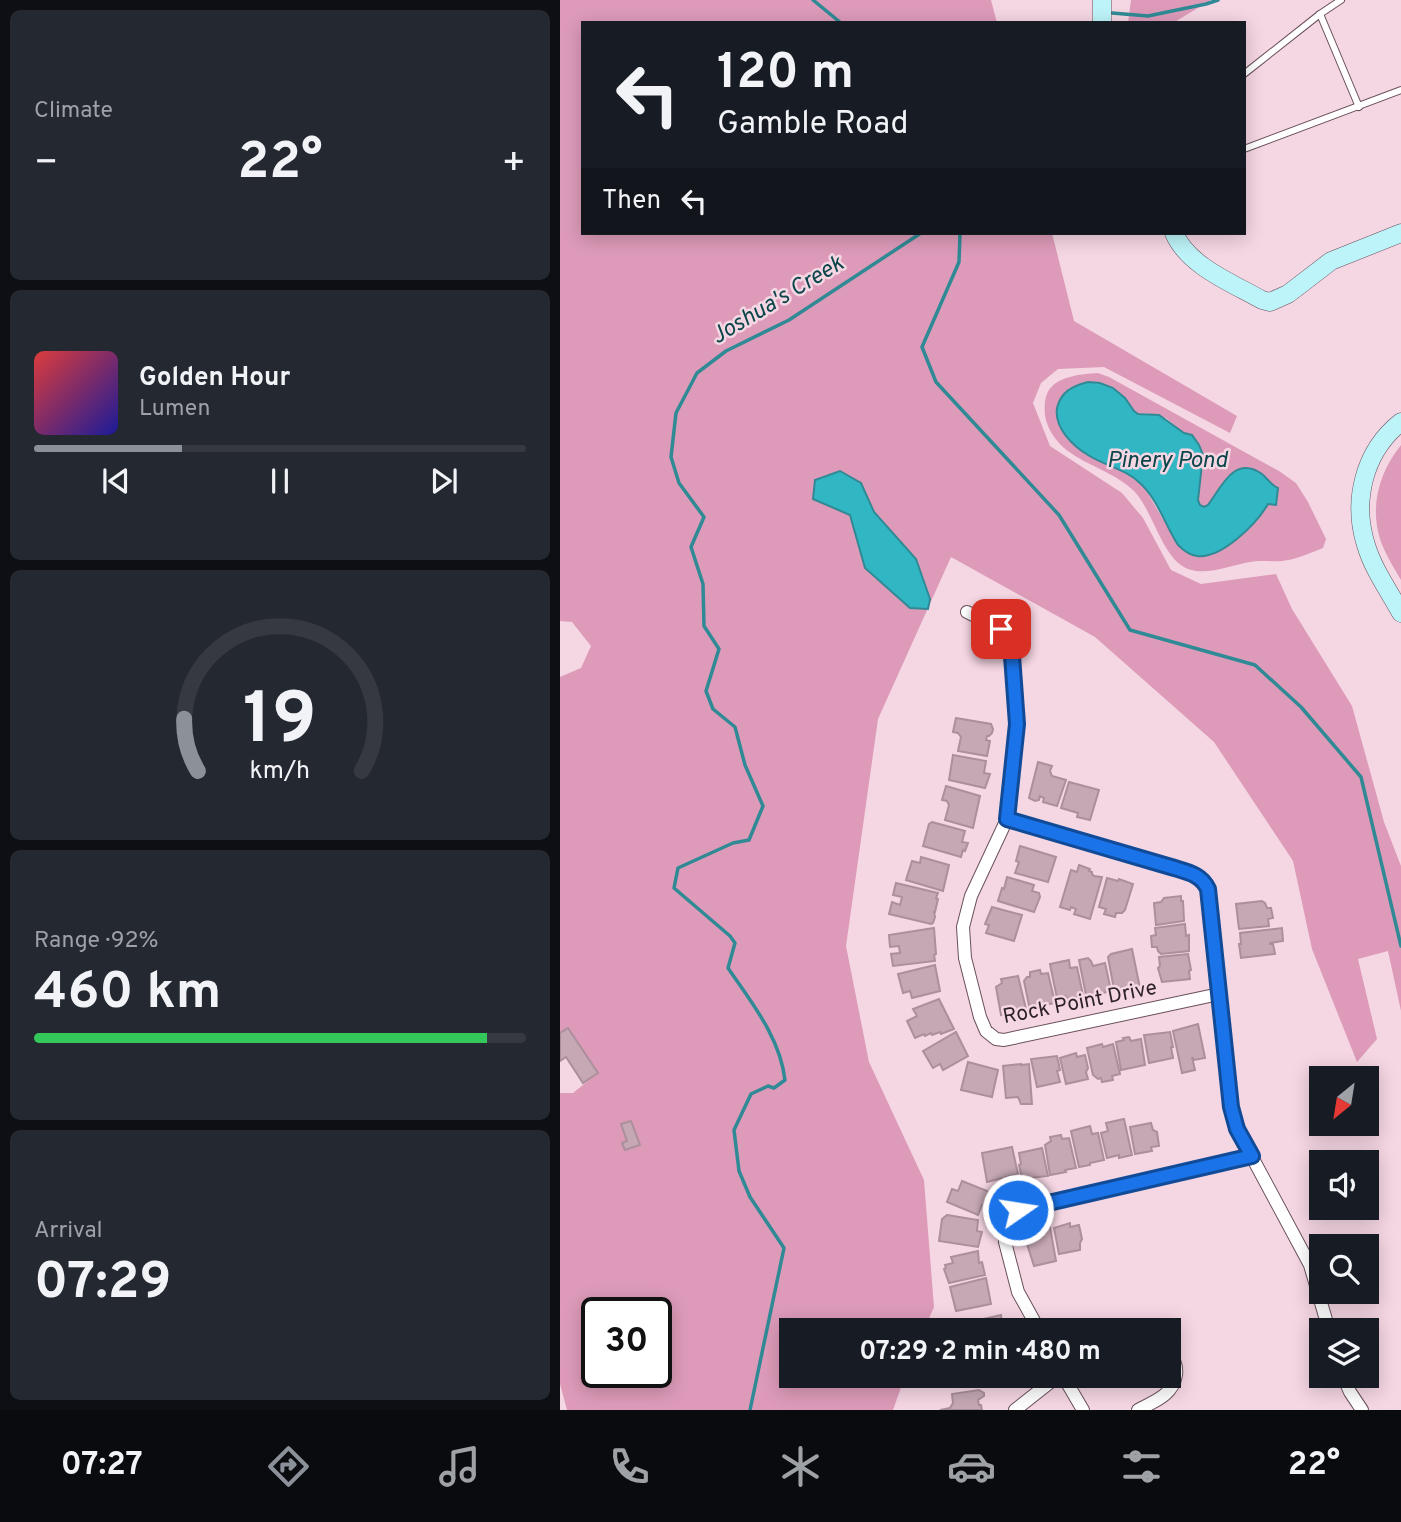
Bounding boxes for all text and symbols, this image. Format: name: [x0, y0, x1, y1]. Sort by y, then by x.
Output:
text: 120 m: [717, 44, 854, 106]
icon: left: [602, 49, 693, 140]
text: Climate: [34, 97, 113, 126]
text: Gamble Road: [717, 105, 909, 145]
text: 22°: [237, 131, 323, 197]
text: −: [34, 140, 59, 189]
text: +: [501, 140, 526, 189]
icon: left: [675, 182, 713, 220]
text: Then: [602, 185, 661, 218]
water label: Joshua's Creek: [706, 250, 850, 352]
text: Golden Hour: [139, 362, 290, 395]
text: Lumen: [139, 395, 210, 424]
water label: Pinery Pond: [1107, 447, 1229, 476]
icon: previous: [97, 462, 135, 500]
icon: pause: [261, 462, 299, 500]
icon: next: [425, 462, 463, 500]
pin: [971, 599, 1031, 659]
icon: arrive: [982, 610, 1020, 648]
text: 19: [243, 677, 317, 769]
text: km/h: [250, 756, 310, 788]
text: Range · 92%: [34, 927, 159, 956]
text: 460 km: [34, 961, 221, 1027]
street label: Rock Point Drive: [1001, 975, 1159, 1031]
north arrow: [1309, 1066, 1379, 1136]
map controls: [1309, 1066, 1379, 1388]
button: sound: [1309, 1150, 1379, 1220]
position arrow: [981, 1173, 1055, 1247]
text: Arrival: [34, 1217, 103, 1246]
button: search: [1309, 1234, 1379, 1304]
text: 07:29: [34, 1251, 172, 1317]
speed limit sign: 30: [581, 1297, 672, 1388]
button: layers: [1309, 1318, 1379, 1388]
text: 07:29 · 2 min · 480 m: [859, 1336, 1101, 1369]
icon: directions: [264, 1442, 313, 1491]
icon: music: [435, 1442, 484, 1491]
icon: phone: [605, 1442, 654, 1491]
icon: climate: [776, 1442, 825, 1491]
icon: car: [947, 1442, 996, 1491]
icon: filters: [1117, 1442, 1166, 1491]
text: 07:27: [61, 1446, 143, 1486]
text: 22°: [1288, 1446, 1340, 1486]

